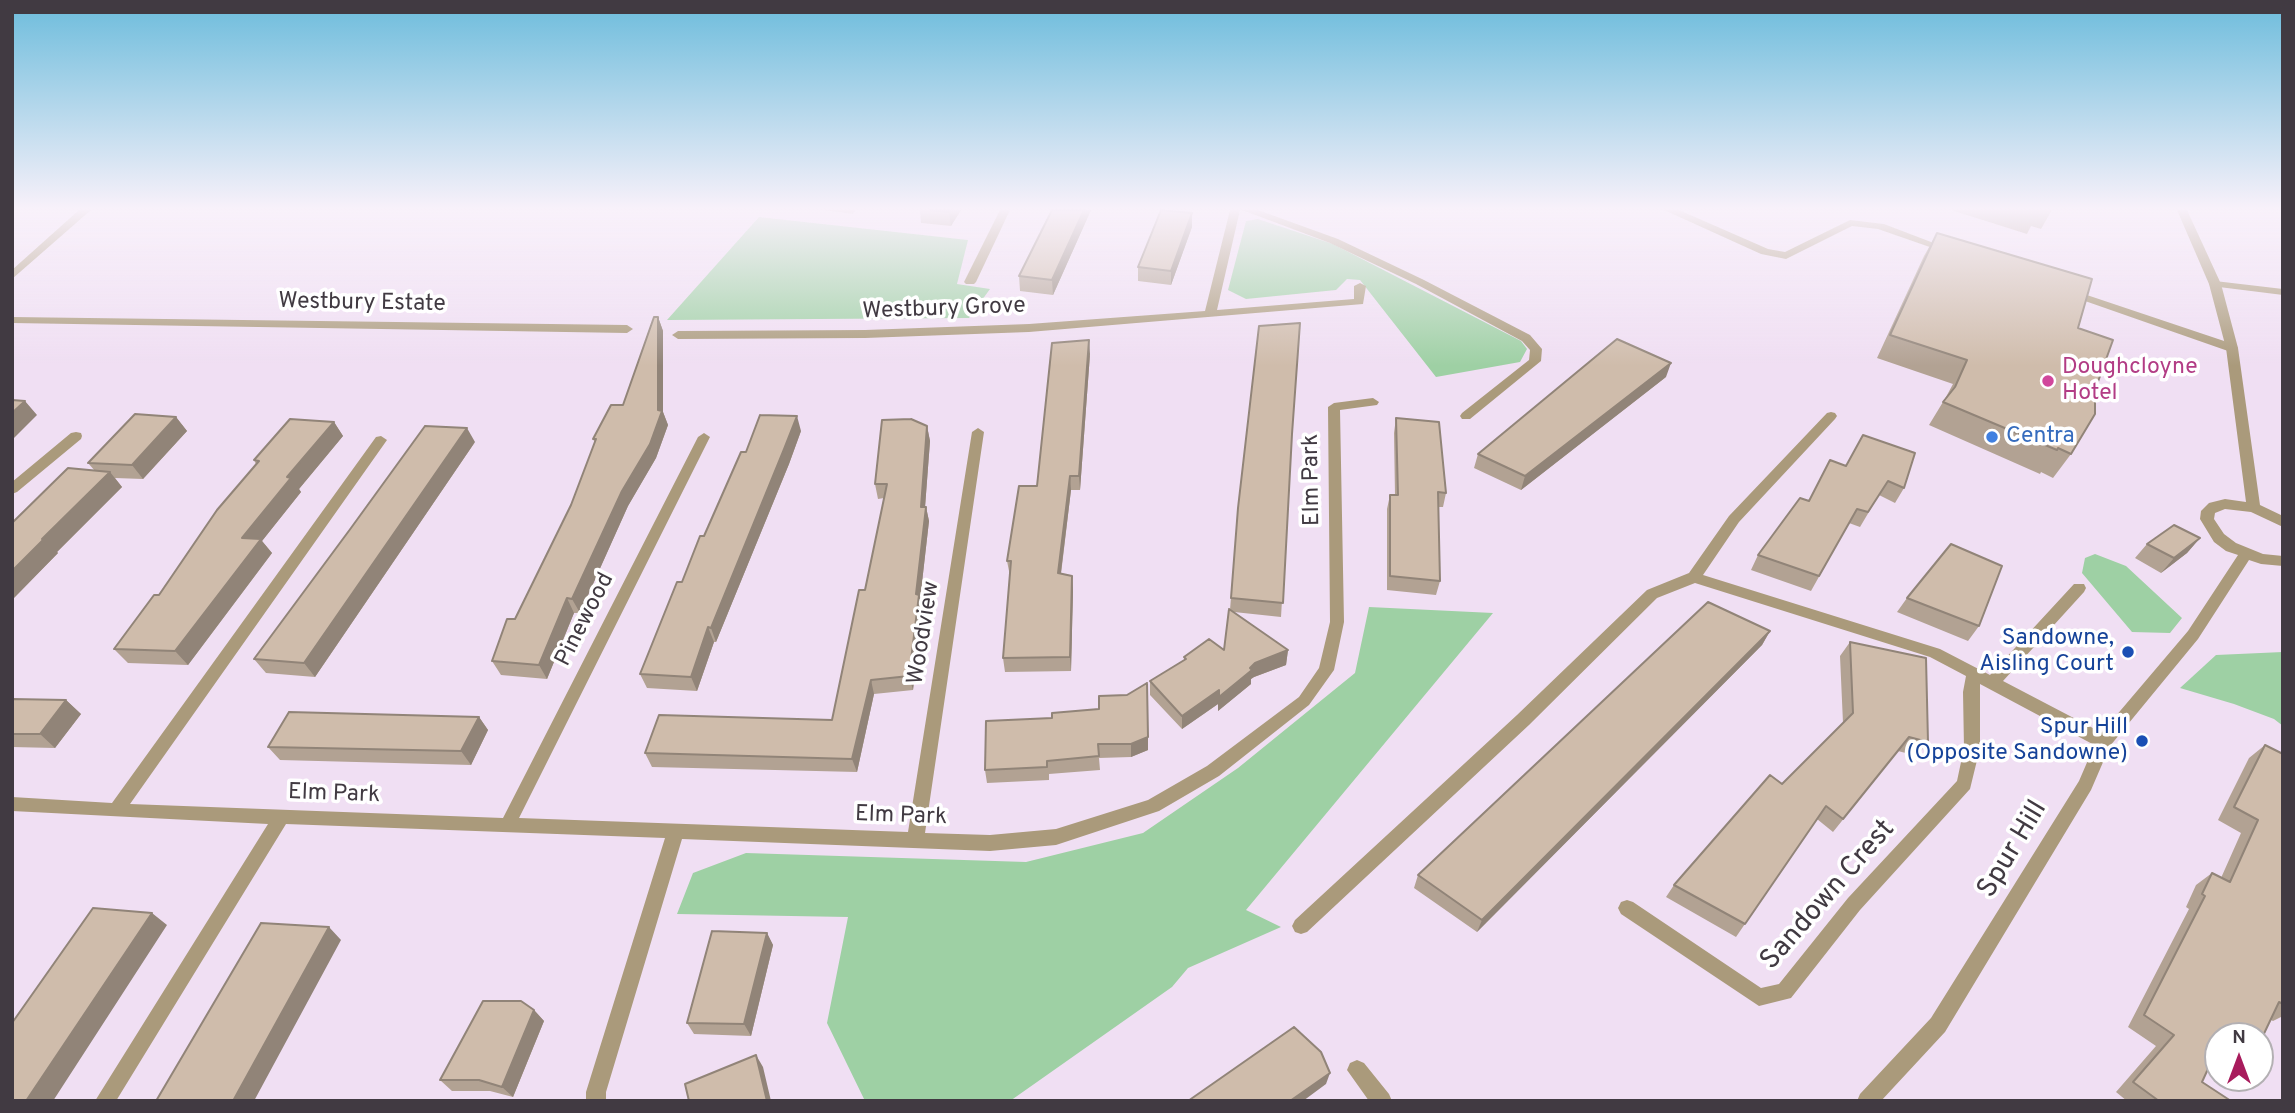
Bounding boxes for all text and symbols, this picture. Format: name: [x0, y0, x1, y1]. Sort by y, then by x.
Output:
street label: Westbury Estate: [278, 289, 446, 319]
street label: Westbury Grove: [862, 293, 1026, 327]
place label: Doughcloyne Hotel: [2062, 354, 2198, 408]
marker: Doughcloyne Hotel: [2040, 373, 2056, 389]
place label: Centra: [2006, 423, 2075, 451]
marker: Centra: [1984, 429, 2000, 445]
street label: Elm Park: [1298, 434, 1328, 526]
street label: Pinewood: [551, 569, 621, 671]
street label: Woodview: [903, 579, 947, 687]
place label: Sandowne, Aisling Court: [1979, 625, 2114, 679]
marker: Sandowne, Aisling Court: [2120, 644, 2136, 660]
place label: Spur Hill (Opposite Sandowne): [1907, 714, 2128, 768]
marker: Spur Hill (Opposite Sandowne): [2134, 733, 2150, 749]
street label: Elm Park: [287, 780, 381, 810]
street label: Spur Hill: [1972, 795, 2056, 905]
street label: Elm Park: [854, 802, 948, 832]
street label: Sandown Crest: [1755, 814, 1903, 978]
north arrow: [2204, 1022, 2274, 1092]
text: N: [2232, 1026, 2246, 1050]

